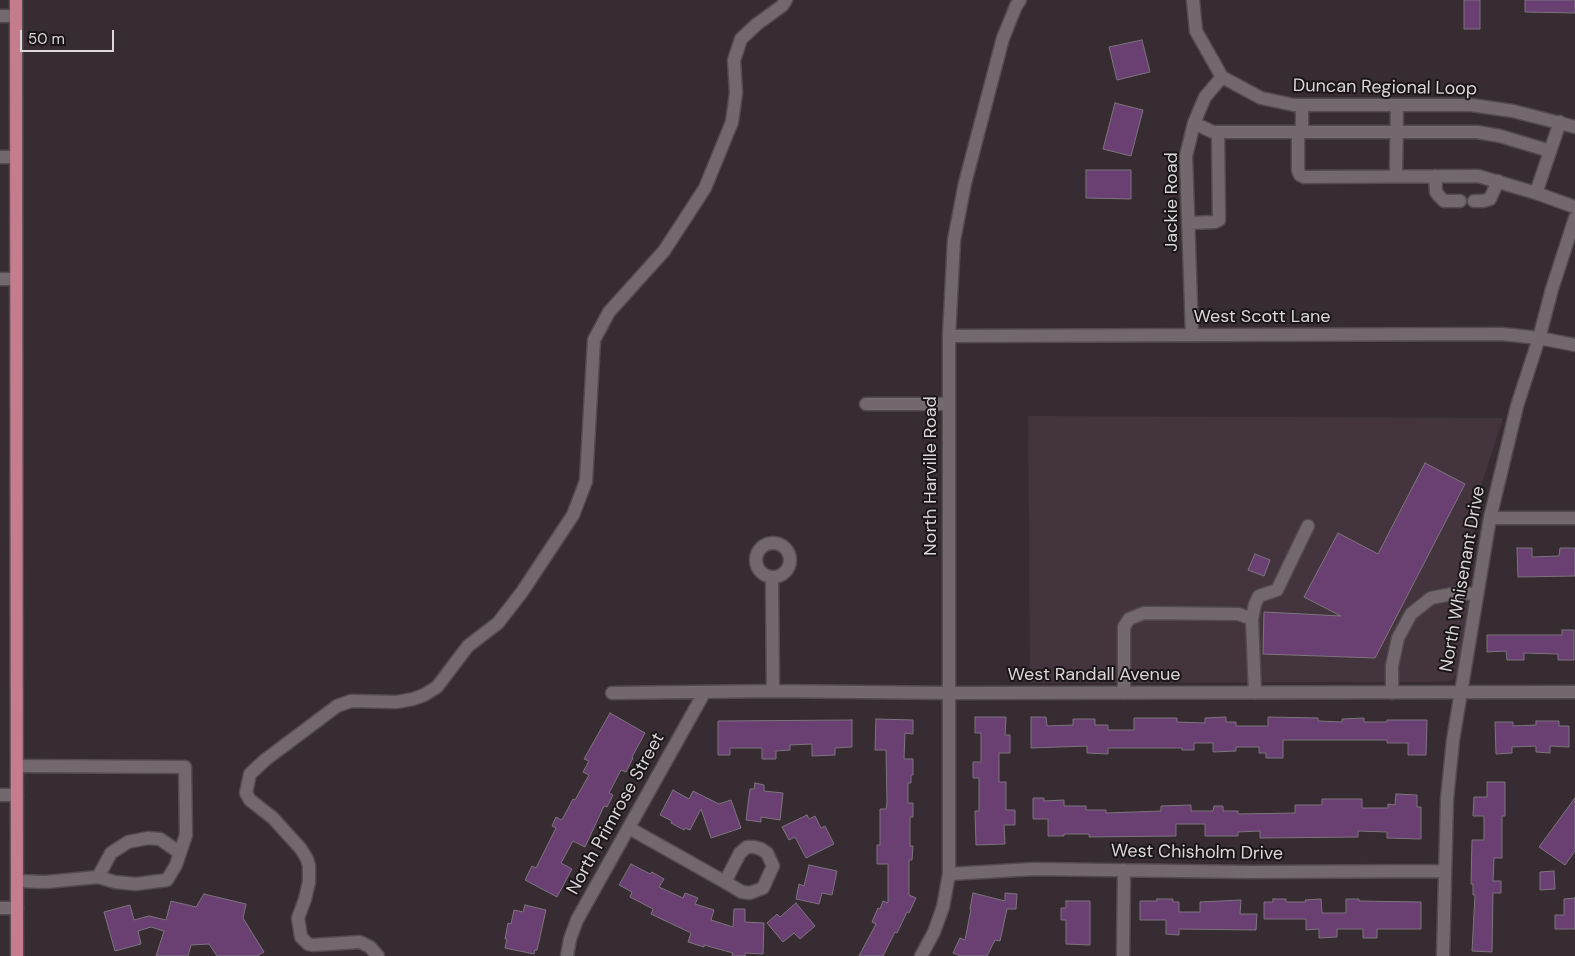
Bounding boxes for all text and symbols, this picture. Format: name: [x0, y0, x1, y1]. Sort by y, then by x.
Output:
scale bar: [22, 20, 116, 52]
text: 50 m: [28, 29, 65, 49]
street label: Duncan Regional Loop: [1293, 76, 1477, 100]
street label: Jackie Road: [1161, 152, 1183, 252]
street label: West Scott Lane: [1194, 306, 1330, 328]
street label: North Harville Road: [920, 396, 942, 556]
street label: North Whisenant Drive: [1436, 484, 1490, 674]
street label: West Randall Avenue: [1008, 664, 1180, 686]
street label: North Primrose Street: [563, 729, 669, 899]
street label: West Chisholm Drive: [1111, 841, 1283, 865]

